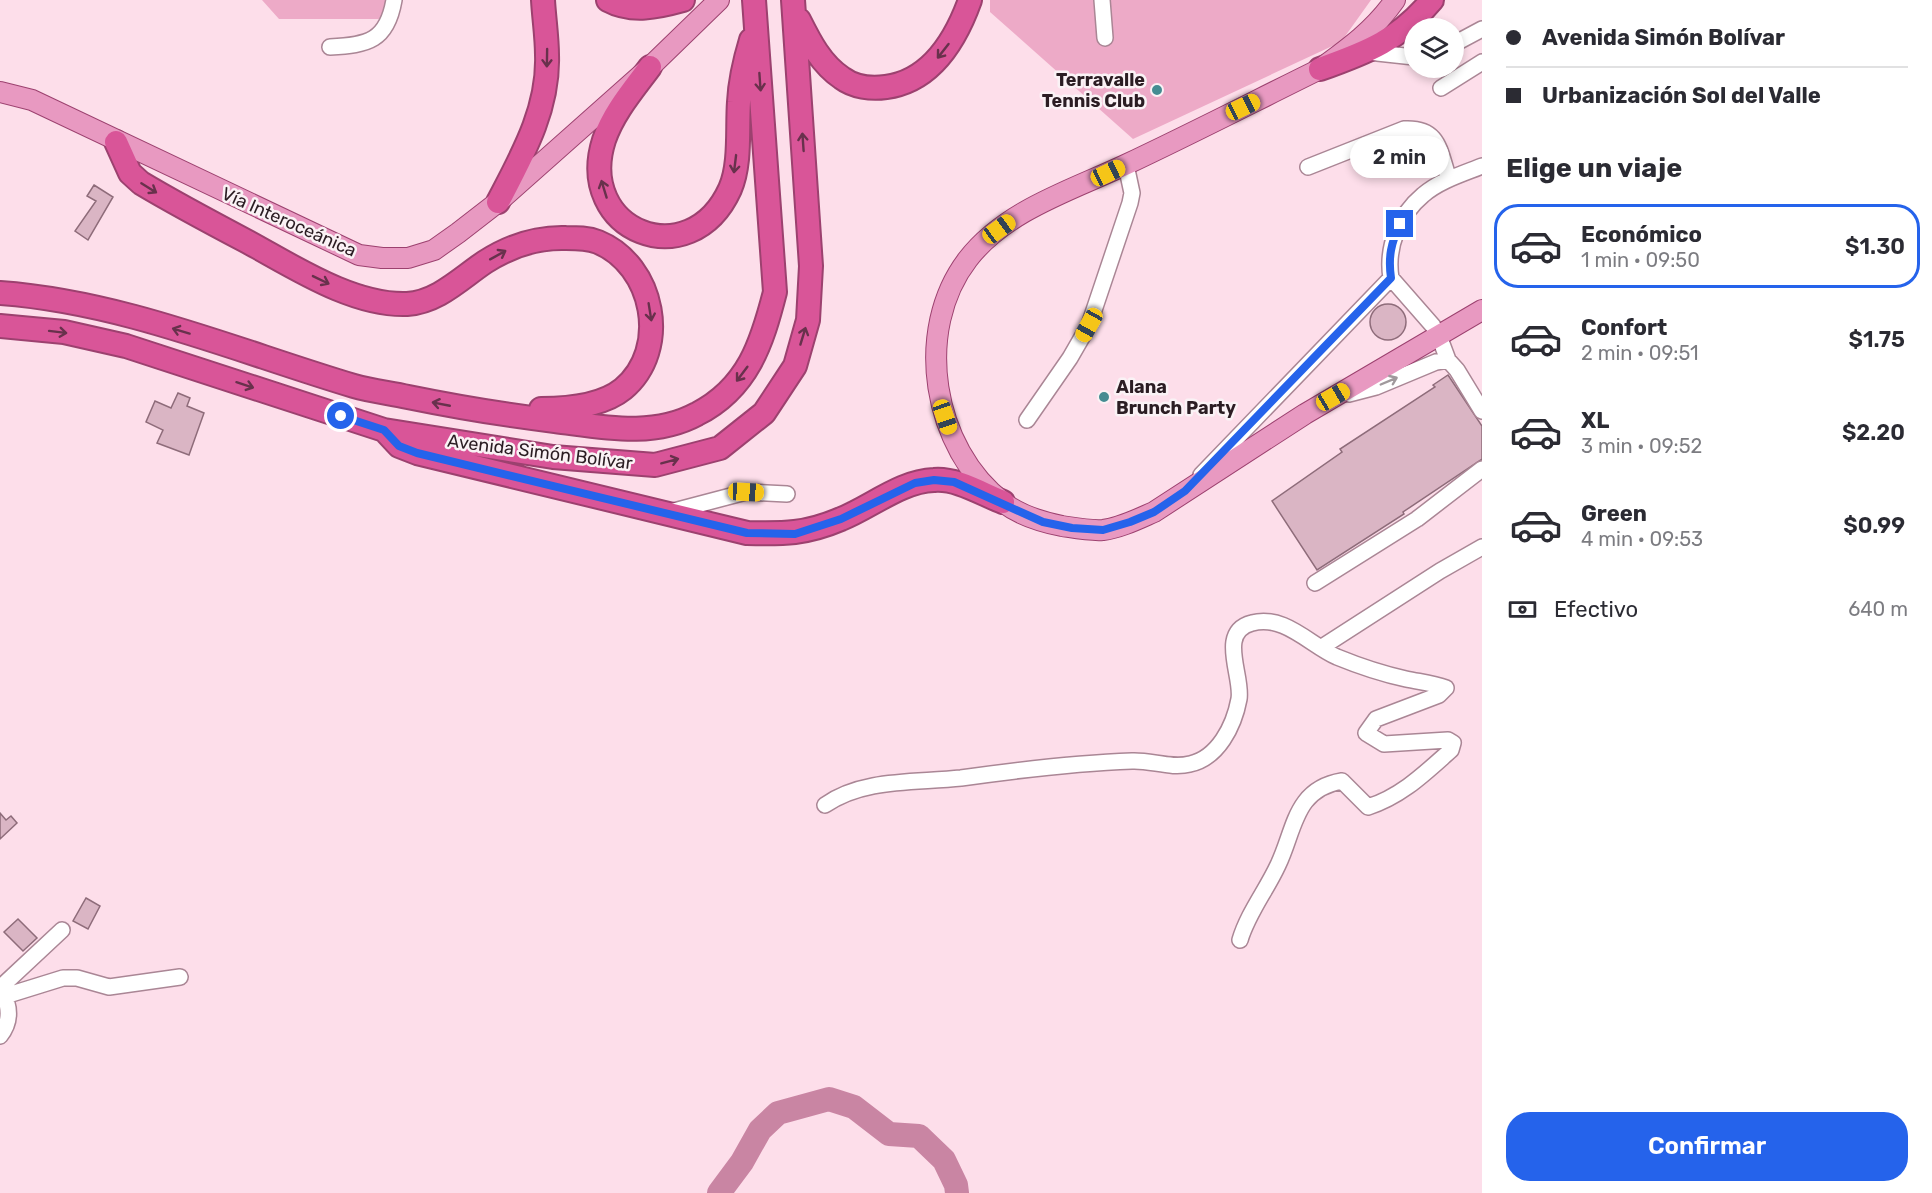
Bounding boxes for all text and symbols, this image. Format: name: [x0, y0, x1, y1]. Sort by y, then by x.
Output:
map controls: [1404, 18, 1464, 78]
button: layers: [1404, 18, 1464, 78]
text: Avenida Simón Bolívar: [1542, 24, 1785, 51]
one-way arrow: [937, 43, 950, 59]
one-way arrow: [541, 48, 552, 68]
place label: Terravalle Tennis Club: [1042, 69, 1145, 112]
one-way arrow: [755, 72, 766, 92]
text: Urbanización Sol del Valle: [1542, 82, 1821, 109]
marker: Terravalle Tennis Club: [1150, 83, 1164, 97]
car: [1223, 91, 1263, 123]
one-way arrow: [797, 133, 808, 153]
callout: 2 min: [1350, 137, 1450, 179]
text: 2 min: [1373, 145, 1426, 169]
text: Elige un viaje: [1506, 152, 1682, 184]
one-way arrow: [729, 154, 740, 173]
car: [1088, 157, 1128, 189]
one-way arrow: [598, 180, 609, 199]
one-way arrow: [140, 182, 157, 194]
street label: Vía Interoceánica: [218, 182, 360, 262]
route end: [1386, 210, 1413, 237]
car: [979, 211, 1019, 247]
icon: car: [1509, 219, 1563, 273]
text: Económico: [1581, 221, 1702, 248]
text: $1.30: [1845, 233, 1905, 260]
text: 1 min · 09:50: [1581, 248, 1700, 272]
one-way arrow: [489, 249, 506, 261]
one-way arrow: [312, 274, 330, 286]
one-way arrow: [644, 302, 655, 321]
car: [1072, 305, 1106, 345]
icon: car: [1509, 312, 1563, 366]
text: Confort: [1581, 314, 1667, 341]
one-way arrow: [172, 325, 191, 336]
text: $1.75: [1848, 326, 1905, 353]
one-way arrow: [48, 327, 68, 338]
one-way arrow: [799, 327, 810, 346]
text: 2 min · 09:51: [1581, 341, 1699, 365]
one-way arrow: [736, 366, 748, 382]
one-way arrow: [1380, 375, 1398, 386]
place label: Alana Brunch Party: [1116, 376, 1236, 419]
one-way arrow: [235, 380, 254, 391]
car: [1313, 380, 1353, 414]
marker: Alana Brunch Party: [1097, 390, 1111, 404]
one-way arrow: [432, 397, 451, 409]
car: [931, 397, 959, 437]
route start: [327, 402, 354, 429]
icon: car: [1509, 405, 1563, 459]
text: XL: [1581, 407, 1609, 434]
text: $2.20: [1842, 419, 1905, 446]
street label: Avenida Simón Bolívar: [446, 430, 634, 474]
text: 3 min · 09:52: [1581, 434, 1702, 458]
one-way arrow: [660, 455, 679, 466]
car: [728, 482, 764, 502]
icon: car: [1509, 498, 1563, 552]
text: Green: [1581, 500, 1647, 527]
text: $0.99: [1843, 512, 1905, 539]
text: 4 min · 09:53: [1581, 527, 1703, 551]
icon: cash: [1506, 593, 1539, 626]
text: Efectivo: [1554, 596, 1638, 623]
text: 640 m: [1848, 597, 1908, 621]
button: Confirmar: [1506, 1112, 1908, 1181]

